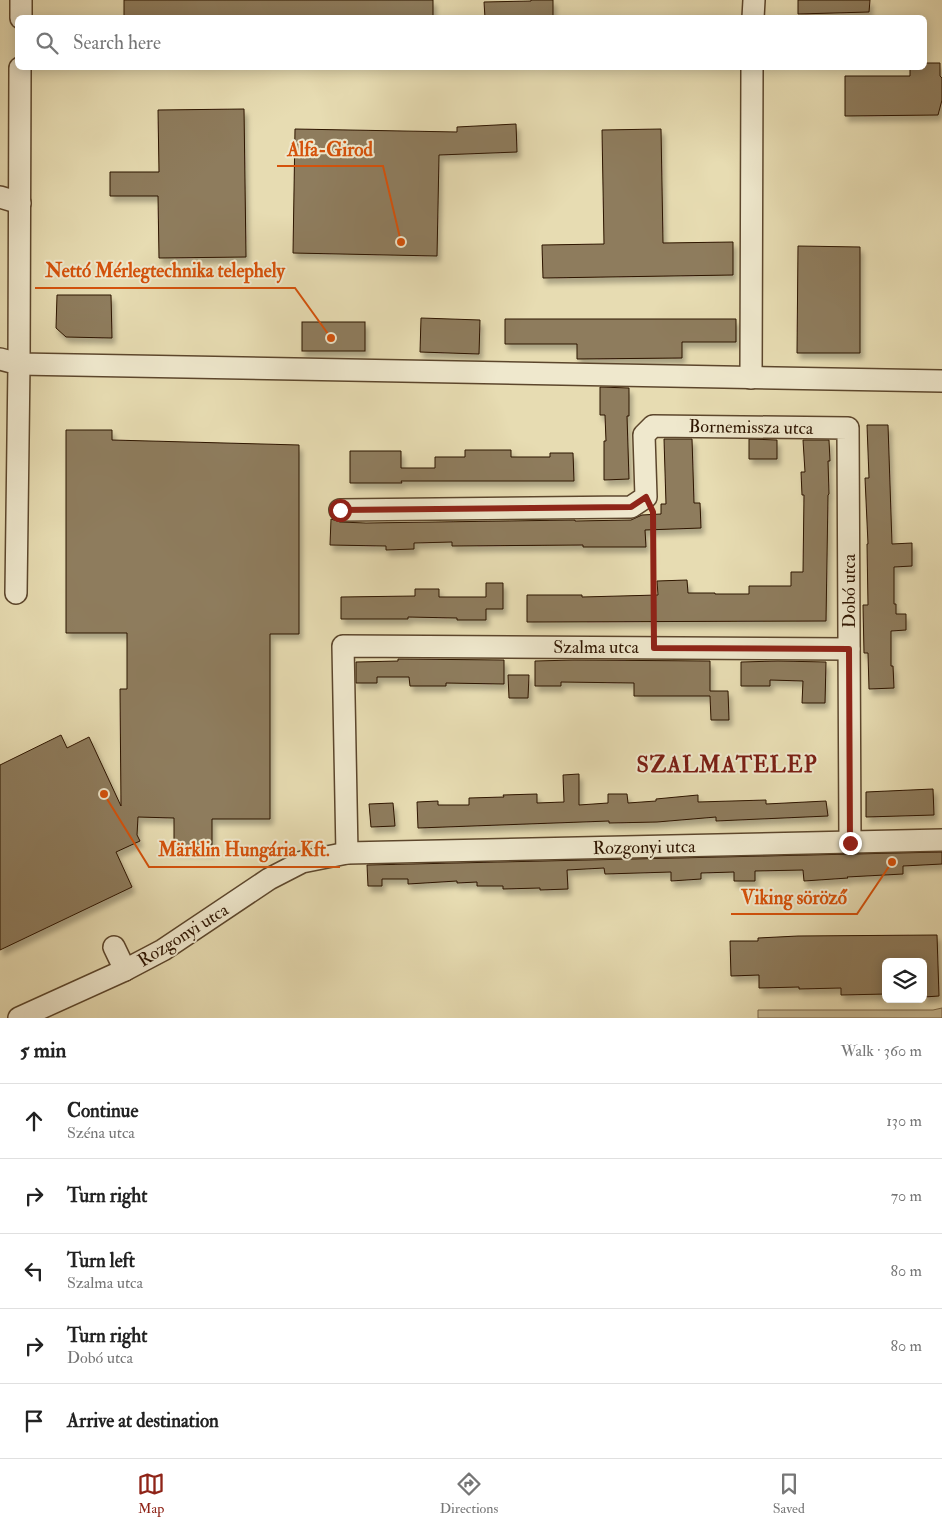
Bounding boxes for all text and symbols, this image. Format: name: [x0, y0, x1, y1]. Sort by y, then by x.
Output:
search box: [15, 15, 927, 70]
icon: search: [33, 29, 61, 57]
text: Search here: [73, 31, 161, 55]
callout: Alfa-Girod: [277, 132, 383, 166]
text: Alfa-Girod: [286, 138, 373, 162]
callout: Nettó Mérlegtechnika telephely: [35, 254, 295, 288]
text: Nettó Mérlegtechnika telephely: [44, 259, 286, 284]
street label: Bornemissza utca: [688, 415, 814, 440]
route start: [329, 499, 352, 522]
street label: Dobó utca: [838, 553, 861, 628]
street label: Szalma utca: [553, 636, 639, 659]
district label: SZALMATELEP: [636, 751, 818, 779]
route end: [839, 832, 862, 855]
callout: Märklin Hungária Kft.: [149, 833, 340, 867]
street label: Rozgonyi utca: [592, 835, 696, 860]
text: Märklin Hungária Kft.: [157, 838, 330, 863]
callout: Viking söröző: [731, 880, 857, 914]
text: Viking söröző: [740, 886, 848, 911]
street label: Rozgonyi utca: [134, 898, 233, 972]
map controls: [882, 958, 927, 1003]
button: layers: [882, 958, 927, 1003]
text: 5 min: [20, 1037, 66, 1064]
text: Walk · 360 m: [841, 1041, 922, 1061]
text: Continue: [67, 1099, 138, 1123]
icon: ahead: [20, 1107, 48, 1135]
text: 130 m: [886, 1111, 922, 1131]
text: Széna utca: [67, 1123, 135, 1143]
icon: right: [20, 1182, 48, 1210]
text: Turn right: [67, 1184, 147, 1208]
text: 70 m: [891, 1186, 922, 1206]
text: Turn left: [67, 1249, 135, 1273]
icon: left: [20, 1257, 48, 1285]
text: 80 m: [891, 1261, 922, 1281]
text: Szalma utca: [67, 1273, 143, 1293]
text: Turn right: [67, 1324, 147, 1348]
icon: right: [20, 1332, 48, 1360]
text: 80 m: [891, 1336, 922, 1356]
text: Dobó utca: [67, 1348, 133, 1368]
icon: arrive: [20, 1407, 48, 1435]
text: Arrive at destination: [67, 1409, 219, 1433]
tab: Map: [137, 1470, 165, 1517]
tab: Directions: [440, 1470, 498, 1517]
tab: Saved: [773, 1470, 805, 1517]

